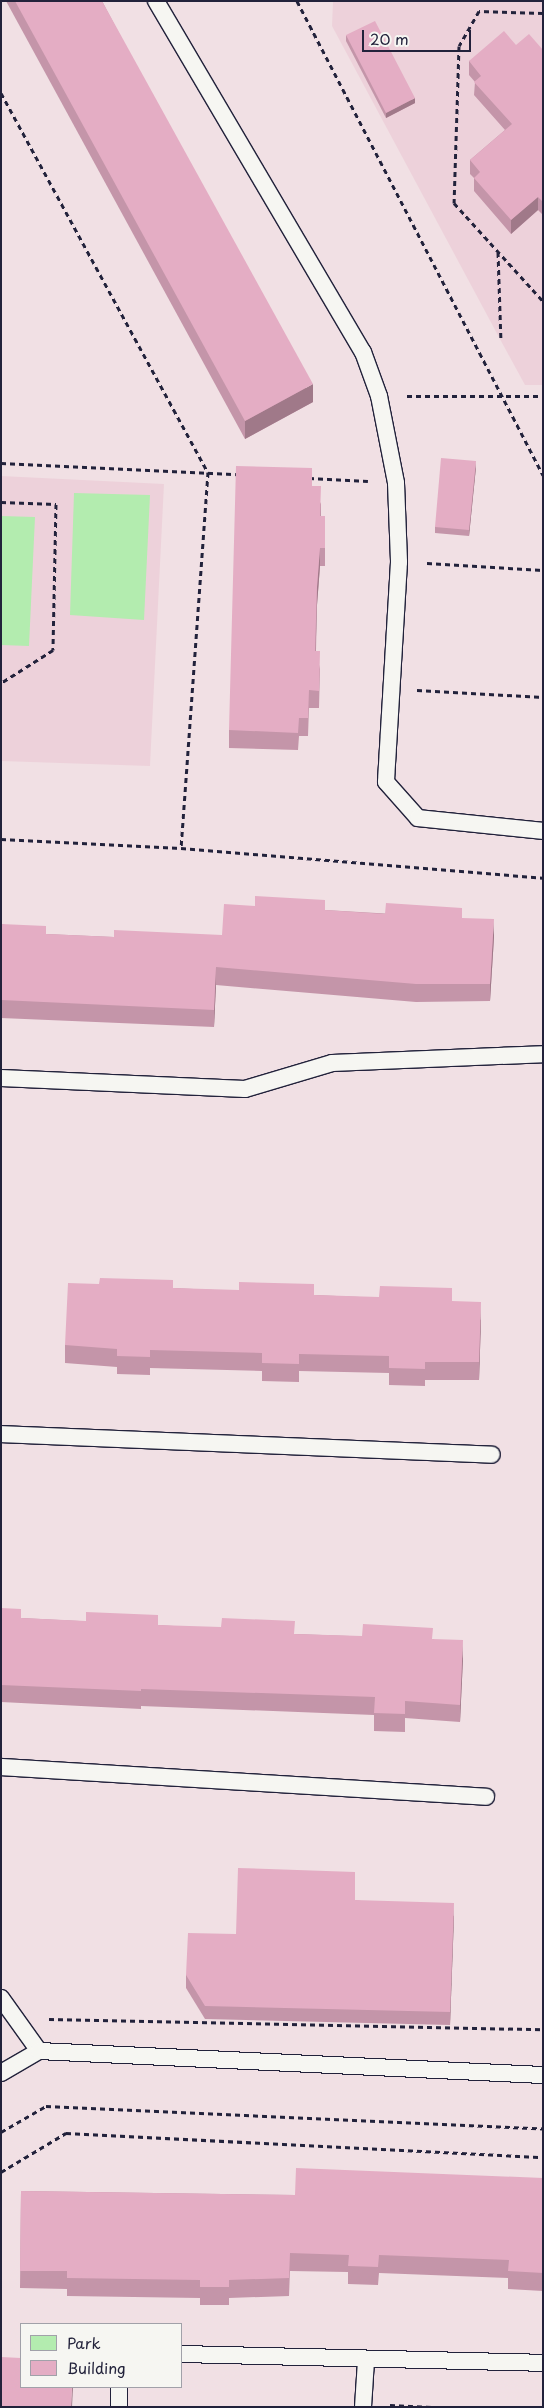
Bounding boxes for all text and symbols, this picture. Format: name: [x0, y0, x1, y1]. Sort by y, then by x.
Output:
scale bar: [364, 20, 473, 52]
text: 20 m: [370, 27, 409, 50]
legend: [20, 2323, 182, 2388]
text: Park: [67, 2331, 101, 2354]
text: Building: [67, 2356, 126, 2379]

